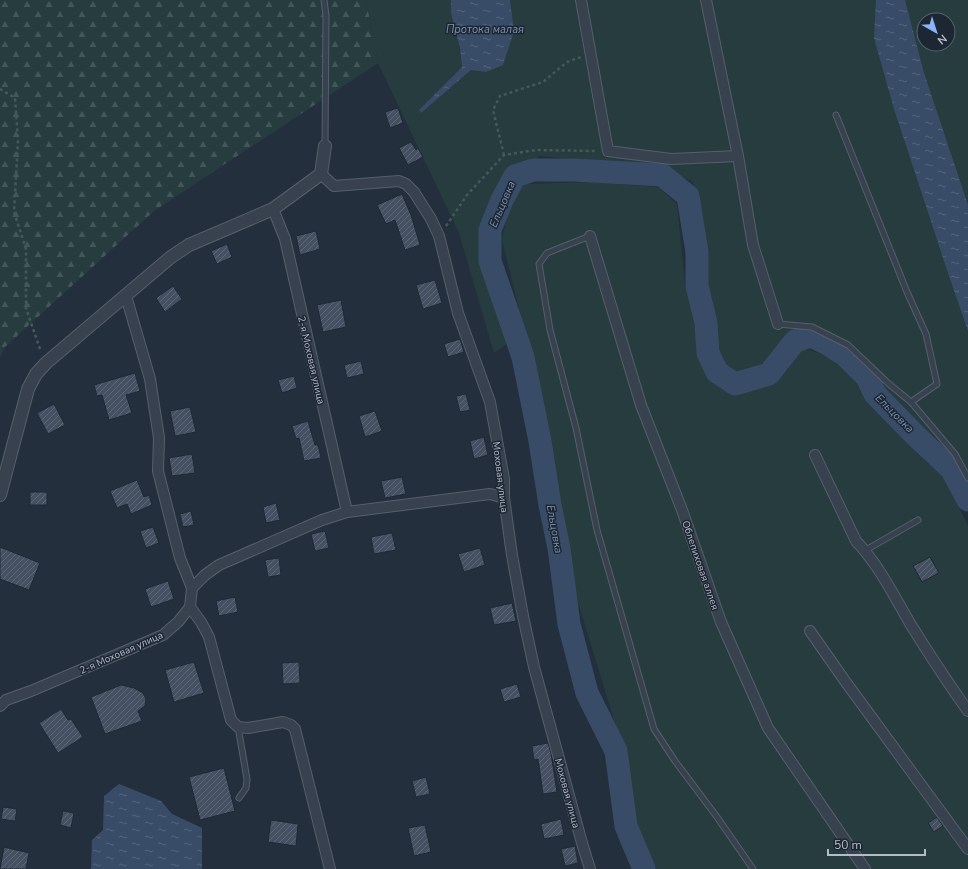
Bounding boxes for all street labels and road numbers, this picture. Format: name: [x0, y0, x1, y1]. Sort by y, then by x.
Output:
street label: 2-я Моховая улица: [294, 315, 328, 406]
street label: Моховая улица: [489, 441, 511, 514]
street label: Облепиховая аллея: [678, 519, 722, 612]
street label: 2-я Моховая улица: [77, 628, 165, 678]
street label: Моховая улица: [551, 757, 583, 830]

